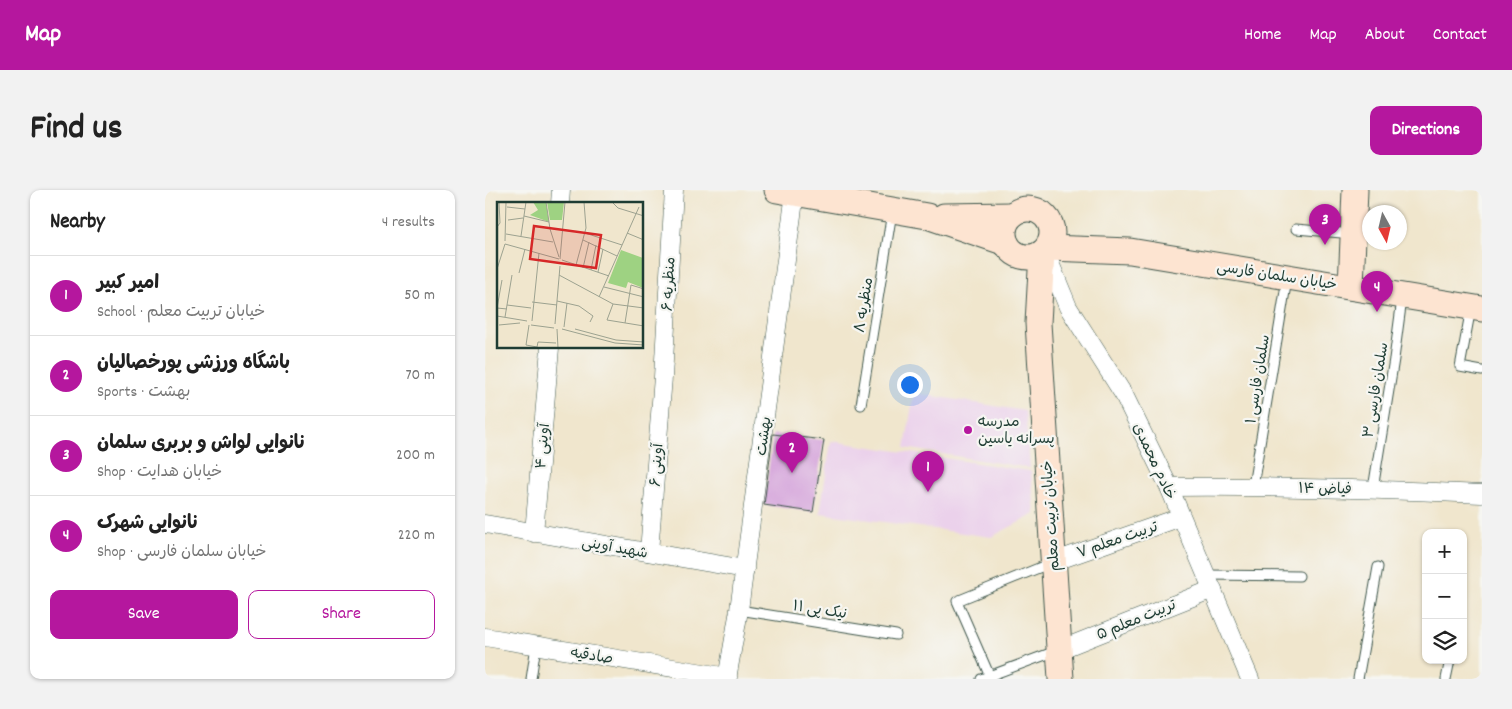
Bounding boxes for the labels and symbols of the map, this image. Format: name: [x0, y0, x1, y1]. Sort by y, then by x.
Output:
inset map: [497, 202, 644, 349]
pin: 3: [1309, 204, 1341, 245]
north arrow: [1362, 205, 1407, 250]
street label: منظریه ۶: [658, 256, 682, 312]
street label: خیابان سلمان فارسی: [1215, 257, 1338, 297]
pin: 4: [1361, 271, 1393, 312]
street label: منظریه ۸: [850, 276, 880, 335]
street label: سلمان فارسی ۱: [1241, 333, 1277, 425]
street label: سلمان فارسی ۳: [1359, 341, 1395, 440]
your location: [897, 372, 923, 398]
place label: مدرسه پسرانه یاسین: [978, 412, 1055, 451]
street label: بهشت: [751, 415, 779, 457]
street label: خادم محمدی: [1126, 420, 1181, 504]
street label: آوینی ۴: [531, 421, 557, 470]
marker: مدرسه پسرانه یاسین: [962, 424, 974, 436]
pin: 2: [776, 432, 808, 473]
street label: آوینی ۶: [646, 441, 671, 488]
pin: 1: [912, 451, 944, 492]
street label: خیابان تربیت معلم: [1037, 460, 1067, 572]
street label: فیاض ۱۴: [1298, 479, 1352, 501]
street label: تربیت معلم ۷: [1074, 517, 1162, 565]
street label: شهید آوینی: [580, 532, 649, 566]
street label: تربیت معلم ۵: [1094, 595, 1180, 647]
street label: نیک پی ۱۱: [791, 596, 848, 626]
street label: صادقیه: [569, 643, 615, 671]

